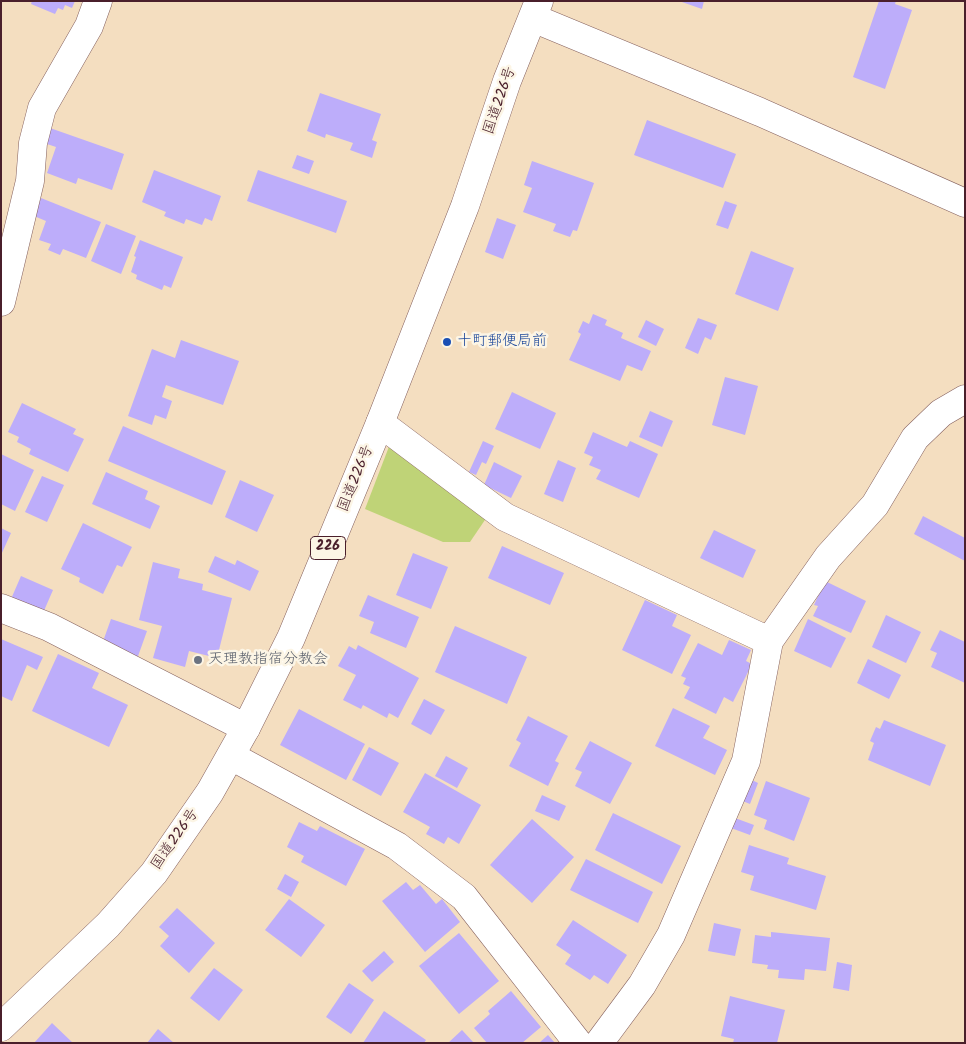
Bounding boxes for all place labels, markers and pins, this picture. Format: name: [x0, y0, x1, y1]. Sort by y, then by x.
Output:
place label: 十町郵便局前: [457, 333, 547, 351]
marker: 十町郵便局前: [441, 336, 453, 348]
place label: 天理教指宿分教会: [208, 651, 328, 669]
marker: 天理教指宿分教会: [192, 654, 204, 666]

